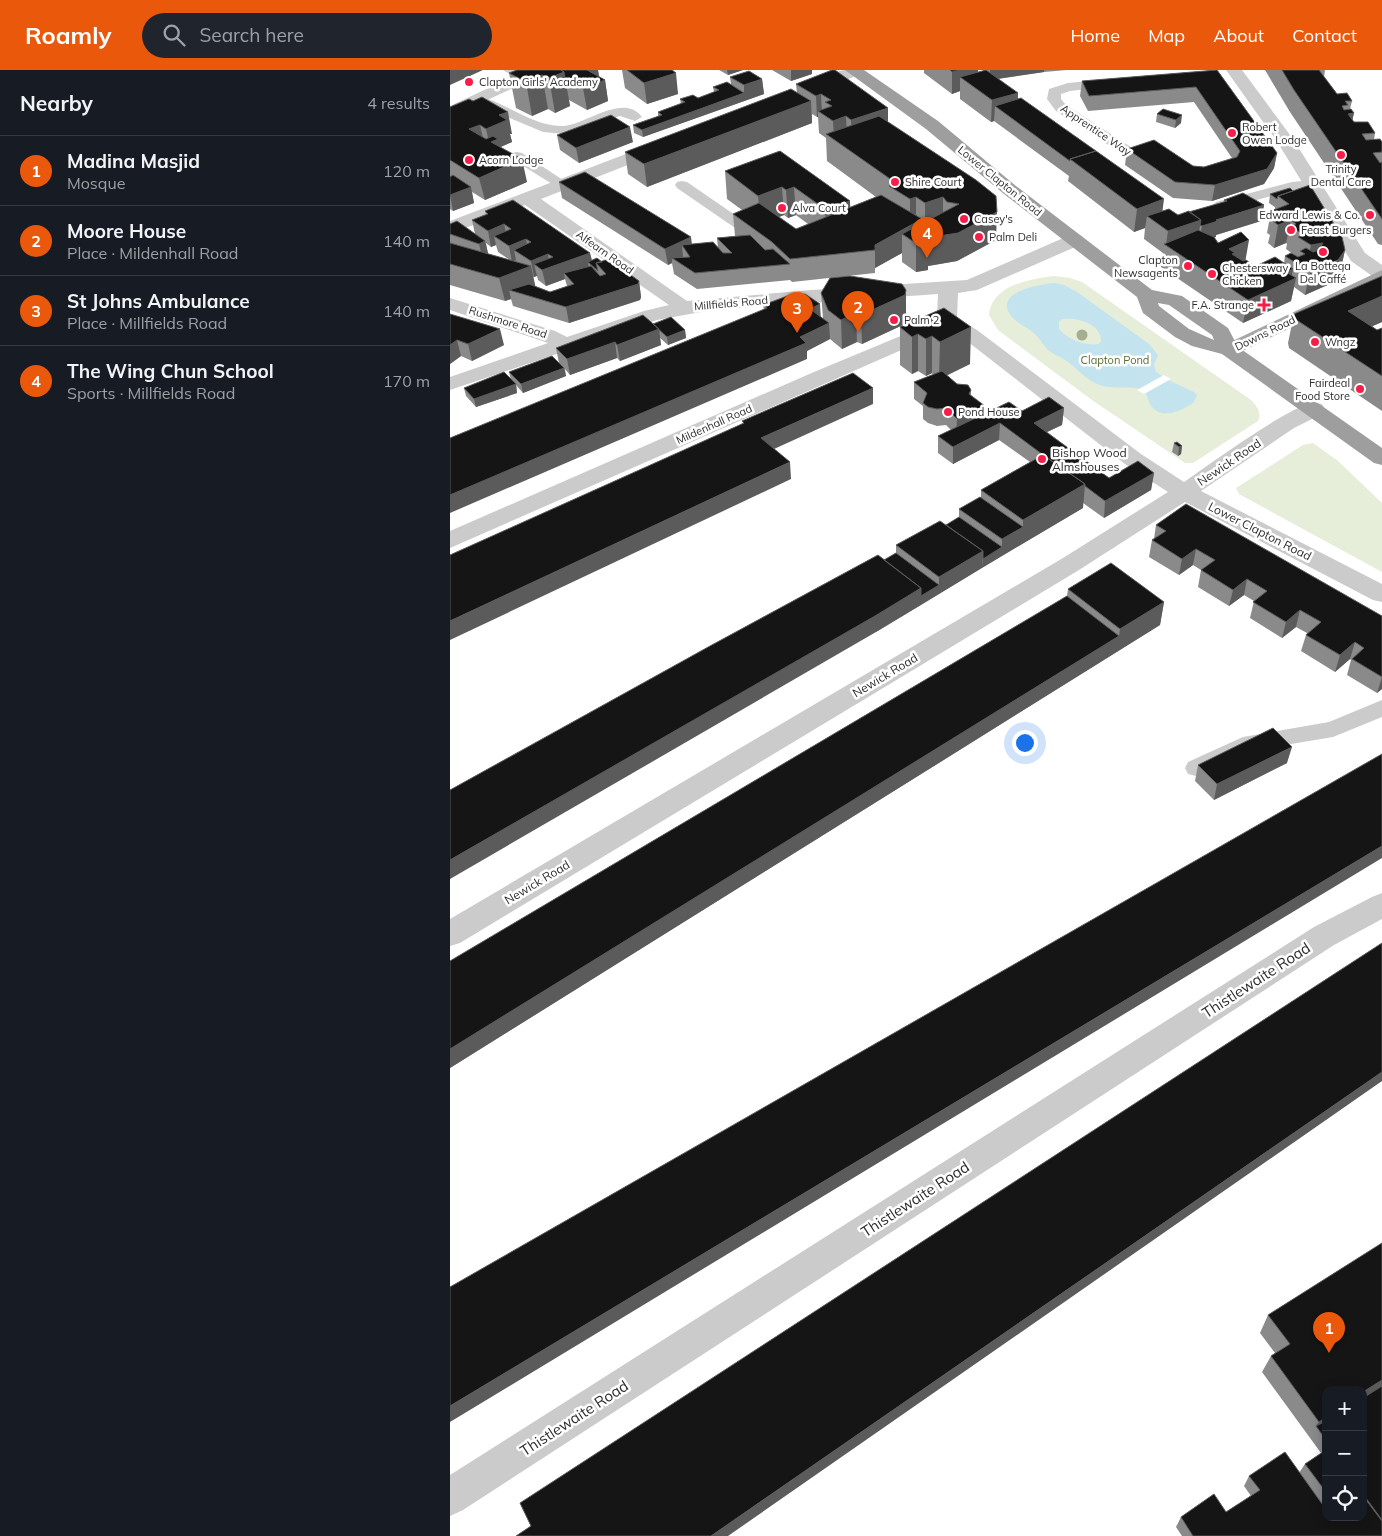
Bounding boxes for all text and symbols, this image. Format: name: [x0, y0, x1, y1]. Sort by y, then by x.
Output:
search box: [142, 13, 492, 58]
text: Roamly: [25, 20, 112, 50]
icon: search: [160, 21, 188, 49]
text: Search here: [200, 23, 304, 47]
text: Home: [1070, 24, 1120, 47]
text: Map: [1148, 24, 1185, 47]
text: About: [1213, 24, 1264, 47]
text: Contact: [1292, 24, 1357, 47]
place label: Clapton Girls' Academy: [479, 75, 598, 89]
marker: Clapton Girls' Academy: [463, 76, 475, 88]
text: Nearby: [20, 90, 93, 116]
text: 4 results: [367, 93, 430, 113]
street label: Apprentice Way: [1058, 101, 1134, 159]
place label: Robert Owen Lodge: [1242, 120, 1307, 147]
marker: Robert Owen Lodge: [1226, 127, 1238, 139]
street label: Lower Clapton Road: [955, 143, 1045, 219]
text: Madina Masjid: [67, 149, 200, 173]
marker: Trinity Dental Care: [1335, 149, 1347, 161]
place label: Acorn Lodge: [479, 153, 543, 167]
marker: Acorn Lodge: [463, 154, 475, 166]
text: 1: [31, 161, 41, 181]
text: 120 m: [383, 161, 430, 181]
place label: Trinity Dental Care: [1311, 162, 1371, 189]
text: Mosque: [67, 173, 125, 193]
place label: Shire Court: [905, 175, 962, 189]
marker: Shire Court: [889, 176, 901, 188]
place label: Alva Court: [792, 201, 846, 215]
marker: Alva Court: [776, 202, 788, 214]
place label: Edward Lewis & Co.: [1259, 208, 1360, 222]
marker: Edward Lewis & Co.: [1364, 209, 1376, 221]
place label: Casey's: [974, 212, 1013, 226]
marker: Casey's: [958, 213, 970, 225]
pin: 4: [911, 217, 943, 258]
text: Moore House: [67, 219, 186, 243]
place label: Feast Burgers: [1301, 223, 1371, 237]
marker: Feast Burgers: [1285, 224, 1297, 236]
street label: Alfearn Road: [573, 227, 637, 277]
place label: Palm Deli: [989, 230, 1037, 244]
text: 2: [31, 231, 41, 251]
text: 140 m: [383, 231, 430, 251]
marker: Palm Deli: [973, 231, 985, 243]
text: Place · Mildenhall Road: [67, 243, 238, 263]
marker: La Bottega Del Caffé: [1317, 246, 1329, 258]
place label: Clapton Newsagents: [1114, 253, 1178, 280]
place label: La Bottega Del Caffé: [1295, 259, 1351, 286]
marker: Clapton Newsagents: [1182, 260, 1194, 272]
place label: Chestersway Chicken: [1222, 261, 1288, 288]
marker: Chestersway Chicken: [1206, 268, 1218, 280]
text: St Johns Ambulance: [67, 289, 250, 313]
pin: 2: [842, 291, 874, 332]
pin: 3: [781, 292, 813, 333]
street label: Millfields Road: [693, 293, 769, 313]
place label: F.A. Strange: [1191, 298, 1254, 312]
marker: F.A. Strange: [1258, 299, 1270, 311]
text: 3: [31, 301, 41, 321]
text: 140 m: [383, 301, 430, 321]
street label: Rushmore Road: [467, 303, 549, 341]
street label: Downs Road: [1232, 312, 1298, 354]
text: Place · Millfields Road: [67, 313, 227, 333]
place label: Palm 2: [904, 313, 940, 327]
marker: Palm 2: [888, 314, 900, 326]
place label: Wngz: [1325, 335, 1356, 349]
marker: Wngz: [1309, 336, 1321, 348]
park label: Clapton Pond: [1081, 353, 1149, 367]
text: The Wing Chun School: [67, 359, 274, 383]
text: 4: [31, 371, 41, 391]
text: 170 m: [383, 371, 430, 391]
place label: Fairdeal Food Store: [1295, 376, 1350, 403]
text: Sports · Millfields Road: [67, 383, 235, 403]
marker: Fairdeal Food Store: [1354, 383, 1366, 395]
street label: Mildenhall Road: [674, 401, 754, 447]
place label: Pond House: [958, 405, 1020, 419]
marker: Pond House: [942, 406, 954, 418]
street label: Newick Road: [1194, 435, 1264, 489]
place label: Bishop Wood Almshouses: [1052, 445, 1127, 474]
marker: Bishop Wood Almshouses: [1036, 453, 1048, 465]
street label: Lower Clapton Road: [1206, 499, 1314, 563]
street label: Newick Road: [850, 650, 920, 700]
your location: [1012, 730, 1038, 756]
street label: Newick Road: [502, 857, 572, 907]
street label: Thistlewaite Road: [1198, 938, 1314, 1022]
street label: Thistlewaite Road: [857, 1157, 973, 1241]
pin: 1: [1313, 1312, 1345, 1353]
street label: Thistlewaite Road: [516, 1376, 632, 1460]
map controls: [1322, 1386, 1367, 1521]
button: +: [1322, 1386, 1367, 1431]
button: −: [1322, 1431, 1367, 1476]
button: locate: [1322, 1476, 1367, 1521]

